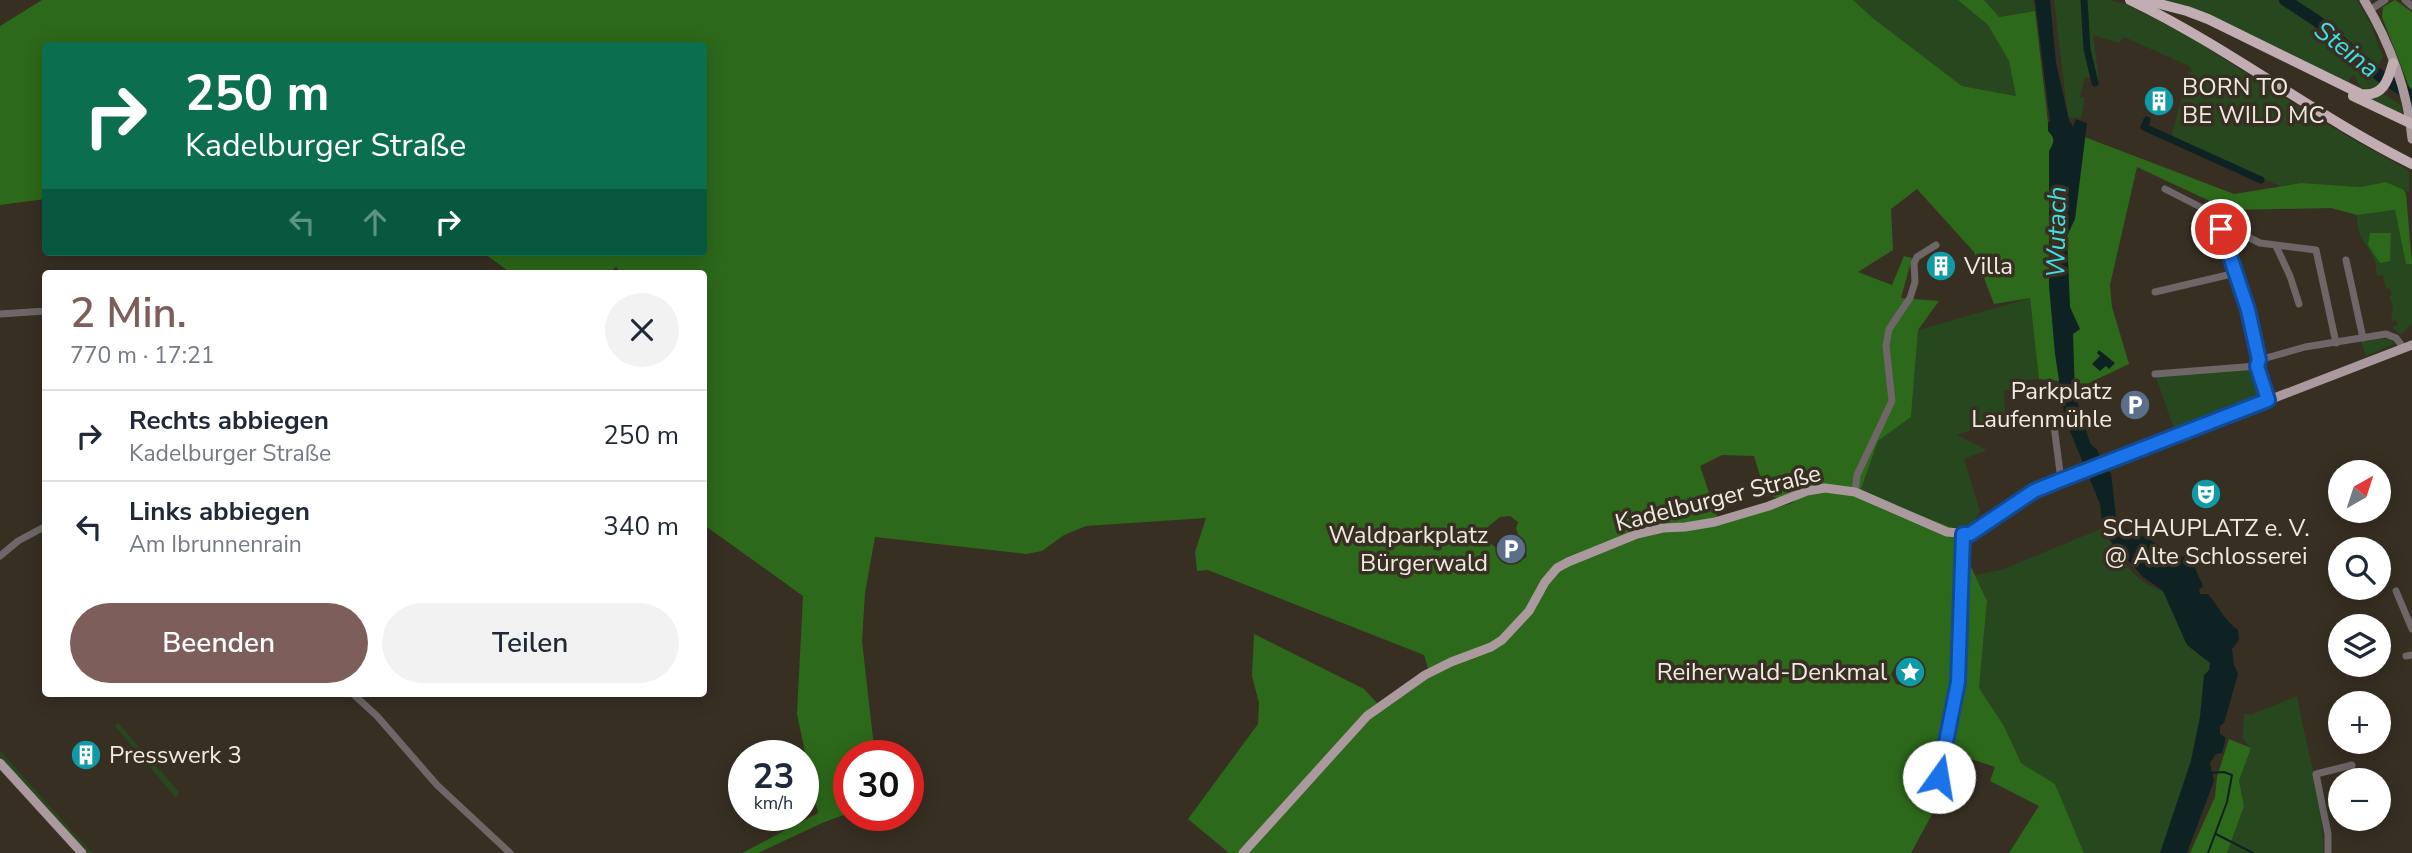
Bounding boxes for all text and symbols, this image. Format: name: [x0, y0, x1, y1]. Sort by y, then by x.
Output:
water label: Steina: [2307, 13, 2386, 86]
text: 250 m: [185, 60, 329, 127]
icon: right: [70, 70, 161, 161]
place label: BORN TO BE WILD MC: [2182, 71, 2325, 131]
building icon: BORN TO BE WILD MC: [2142, 84, 2176, 118]
text: Kadelburger Straße: [185, 124, 466, 167]
water label: Wutach: [2038, 186, 2075, 278]
pin: [2191, 199, 2251, 259]
icon: left: [283, 203, 321, 241]
icon: ahead: [356, 203, 394, 241]
icon: right: [429, 203, 467, 241]
icon: arrive: [2202, 210, 2240, 248]
building icon: Villa: [1924, 249, 1958, 283]
place label: Villa: [1963, 250, 2013, 282]
text: 2 Min.: [70, 285, 187, 342]
button: close: [605, 293, 679, 367]
text: 770 m · 17:21: [70, 340, 215, 371]
place label: Parkplatz Laufenmühle: [1971, 375, 2112, 435]
parking icon: Parkplatz Laufenmühle: [2118, 388, 2152, 422]
text: Rechts abbiegen: [129, 403, 329, 438]
icon: right: [70, 417, 108, 455]
text: 250 m: [603, 418, 679, 453]
text: Kadelburger Straße: [129, 438, 331, 469]
street label: Kadelburger Straße: [1612, 457, 1824, 539]
north arrow: [2328, 460, 2390, 523]
map controls: [2328, 460, 2391, 831]
theatre icon: SCHAUPLATZ e. V. @ Alte Schlosserei: [2189, 477, 2223, 511]
text: Links abbiegen: [129, 494, 310, 529]
icon: left: [70, 508, 108, 546]
text: 340 m: [603, 509, 679, 544]
place label: SCHAUPLATZ e. V. @ Alte Schlosserei: [2102, 512, 2310, 572]
place label: Waldparkplatz Bürgerwald: [1329, 519, 1488, 579]
text: Am Ibrunnenrain: [129, 529, 302, 560]
parking icon: Waldparkplatz Bürgerwald: [1494, 532, 1528, 566]
button: search: [2328, 537, 2391, 600]
button: Beenden: [70, 603, 368, 683]
button: Teilen: [382, 603, 679, 683]
button: layers: [2328, 614, 2391, 677]
place icon: Reiherwald-Denkmal: [1893, 655, 1927, 689]
place label: Reiherwald-Denkmal: [1657, 656, 1887, 688]
button: +: [2328, 691, 2391, 754]
building icon: Presswerk 3: [69, 738, 103, 772]
place label: Presswerk 3: [109, 739, 242, 771]
speed limit sign: 30: [833, 740, 924, 831]
position arrow: [1902, 740, 1976, 814]
text: 23: [752, 753, 795, 800]
button: −: [2328, 768, 2391, 831]
text: km/h: [754, 791, 793, 815]

